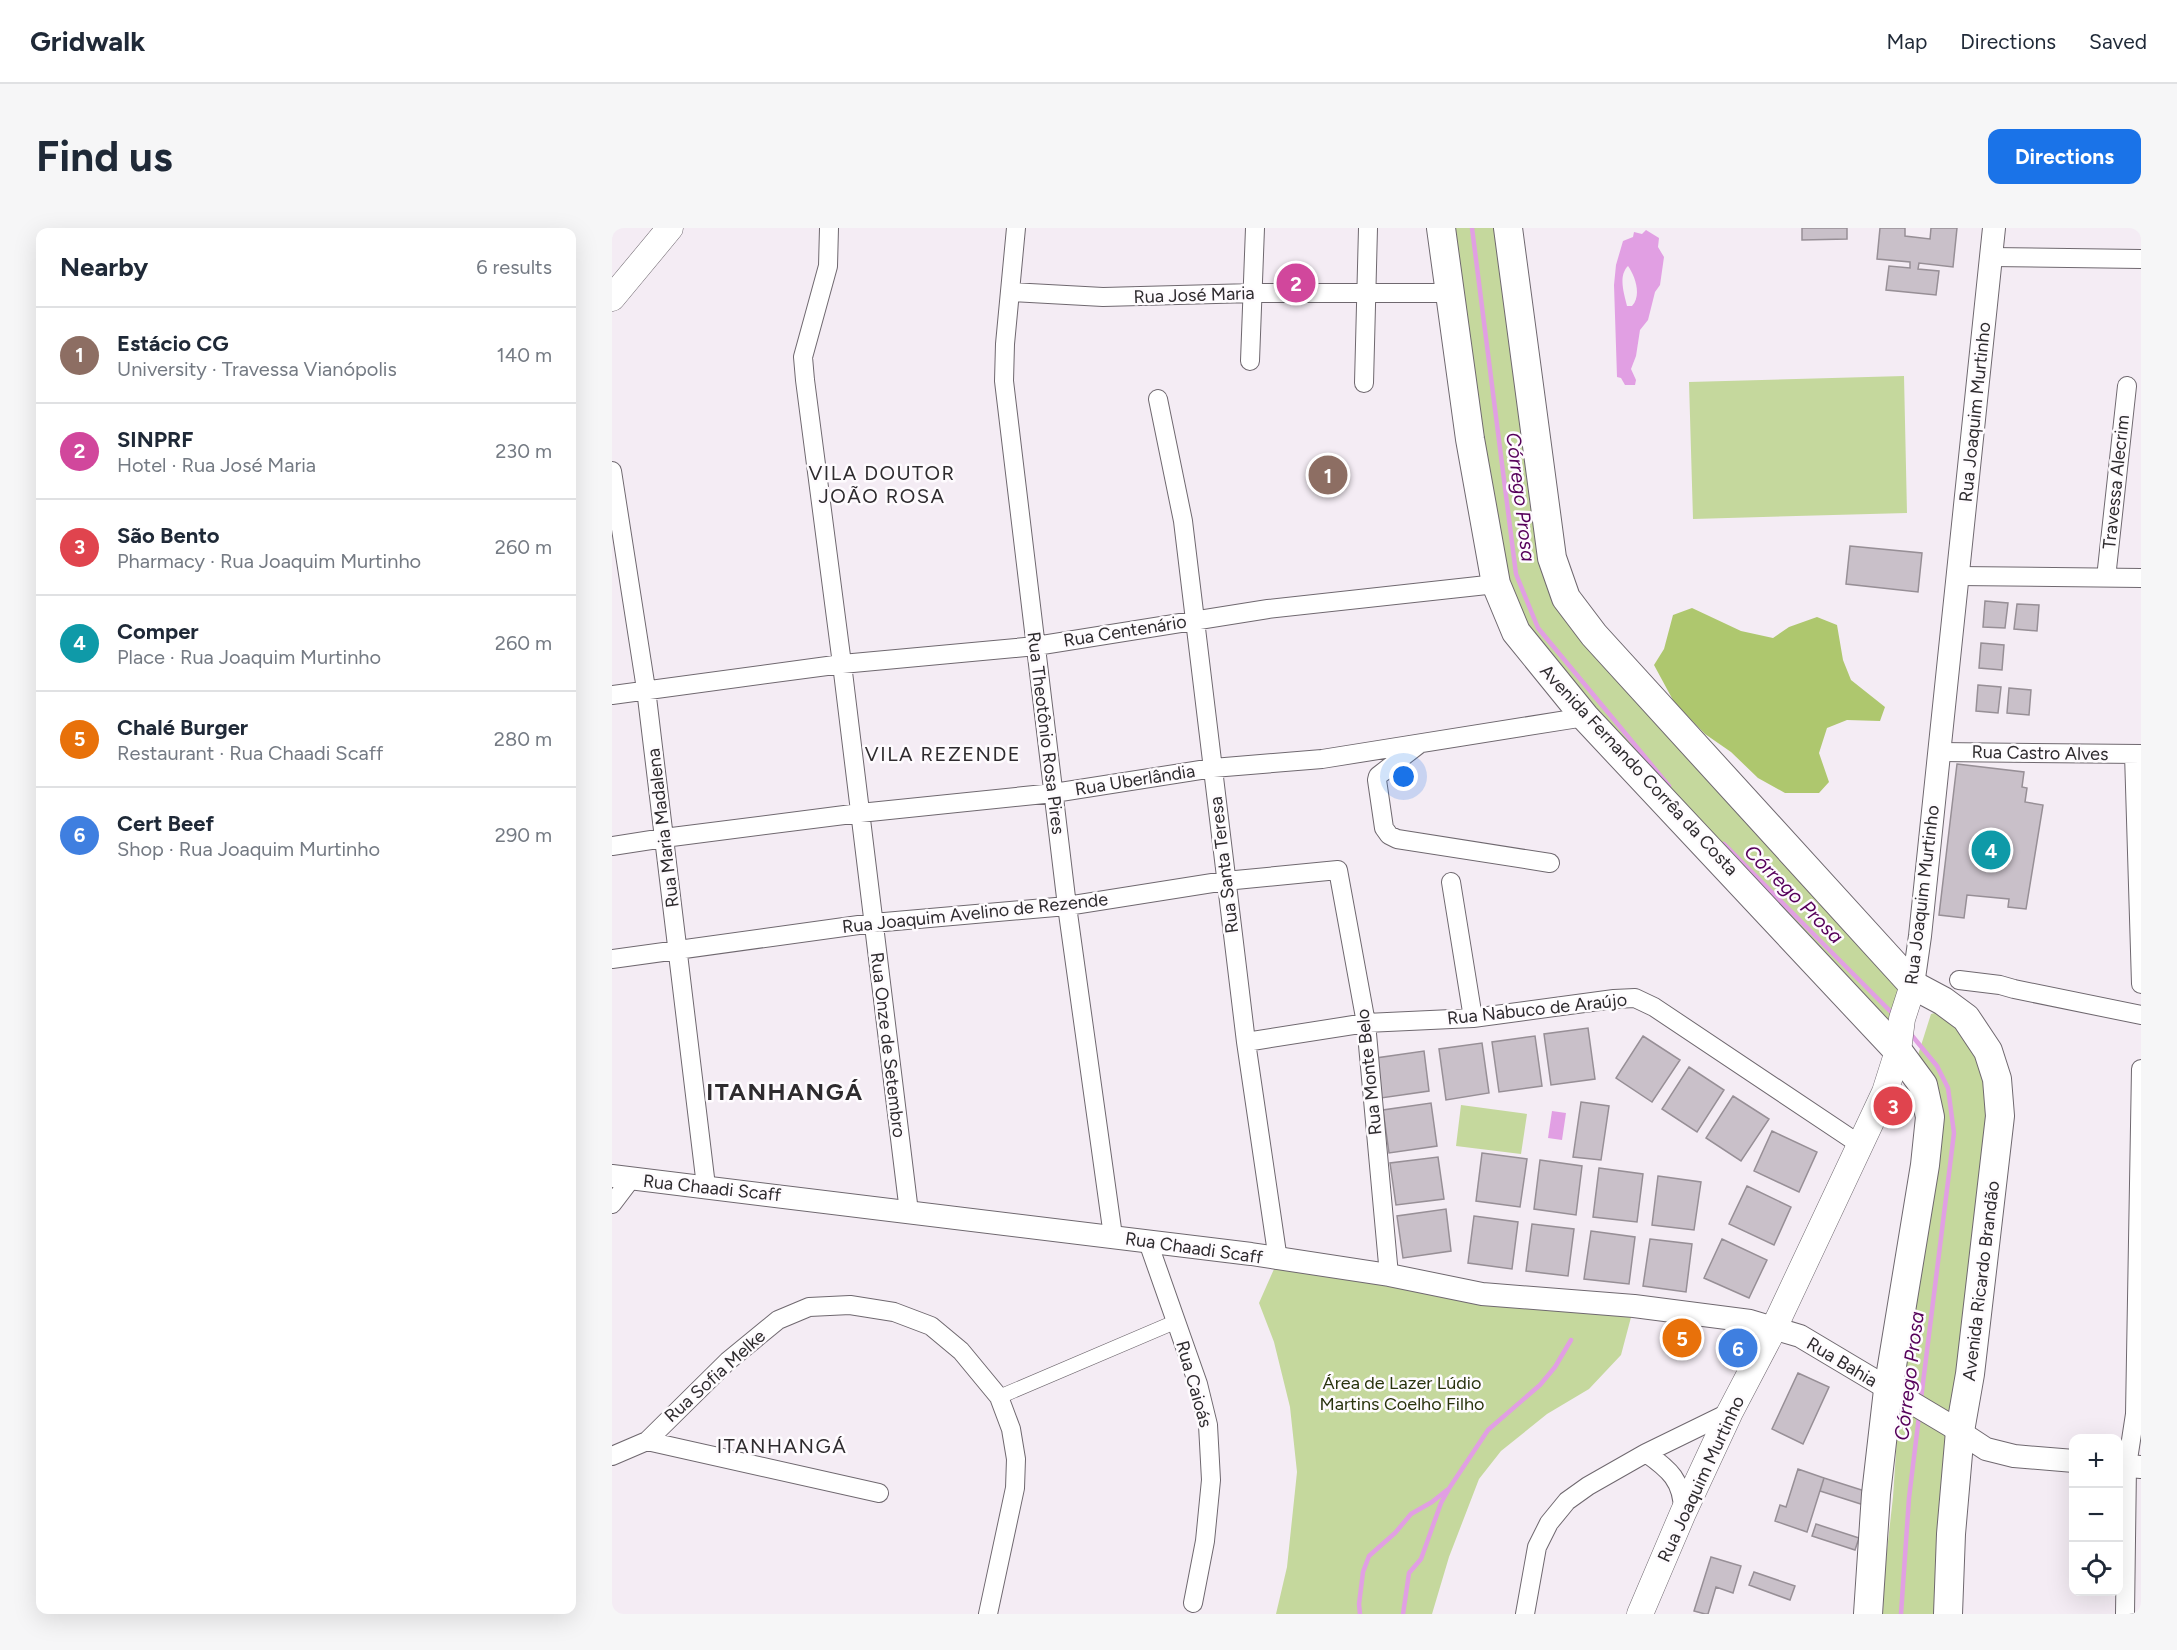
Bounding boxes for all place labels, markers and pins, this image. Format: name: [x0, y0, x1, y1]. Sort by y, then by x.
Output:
pin: 2: [1276, 260, 1316, 306]
pin: 1: [1308, 452, 1348, 498]
pin: 4: [1972, 828, 2010, 872]
pin: 3: [1874, 1084, 1912, 1128]
pin: 5: [1662, 1316, 1702, 1360]
pin: 6: [1718, 1326, 1758, 1370]

